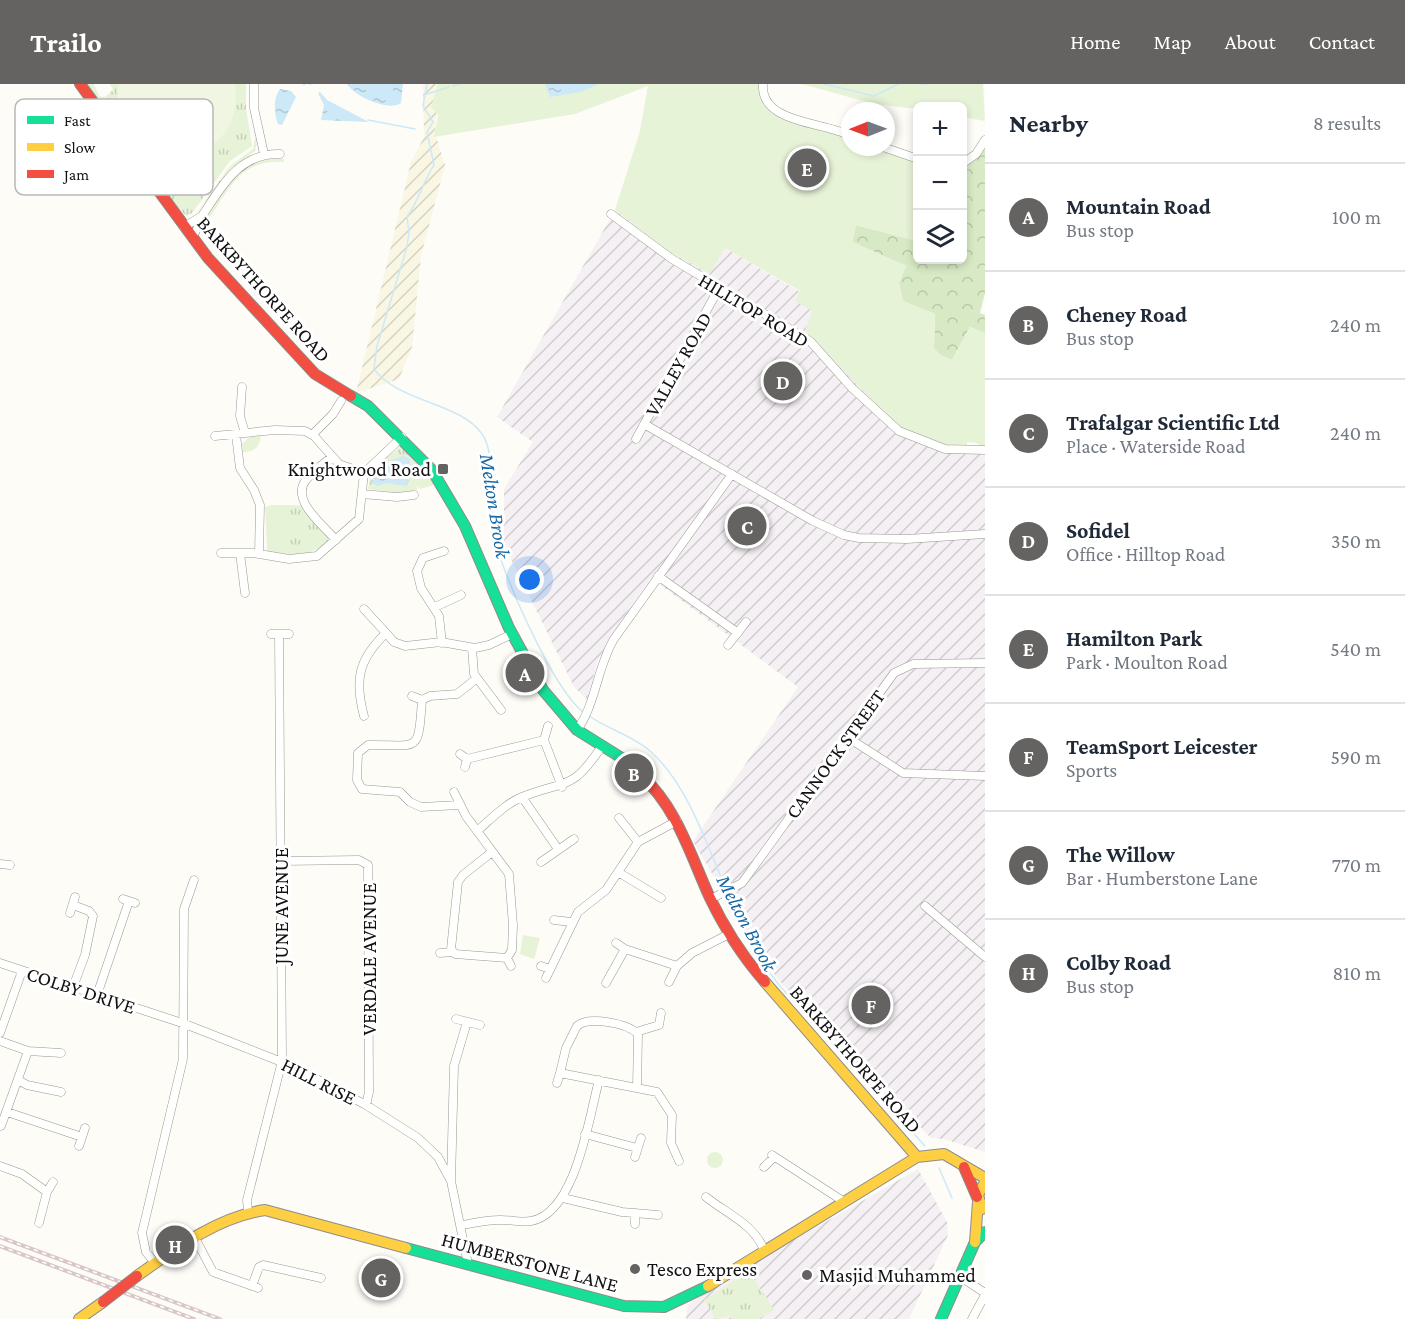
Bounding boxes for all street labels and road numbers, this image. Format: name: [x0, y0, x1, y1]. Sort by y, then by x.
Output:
street label: BARKBYTHORPE ROAD: [193, 212, 335, 366]
street label: HILLTOP ROAD: [695, 268, 813, 352]
street label: VALLEY ROAD: [640, 308, 716, 420]
street label: CANNOCK STREET: [781, 685, 889, 823]
street label: JUNE AVENUE: [270, 847, 293, 966]
street label: VERDALE AVENUE: [358, 882, 380, 1035]
street label: COLBY DRIVE: [24, 962, 138, 1018]
street label: BARKBYTHORPE ROAD: [786, 981, 926, 1137]
street label: HILL RISE: [278, 1053, 360, 1109]
street label: HUMBERSTONE LANE: [439, 1228, 621, 1296]

